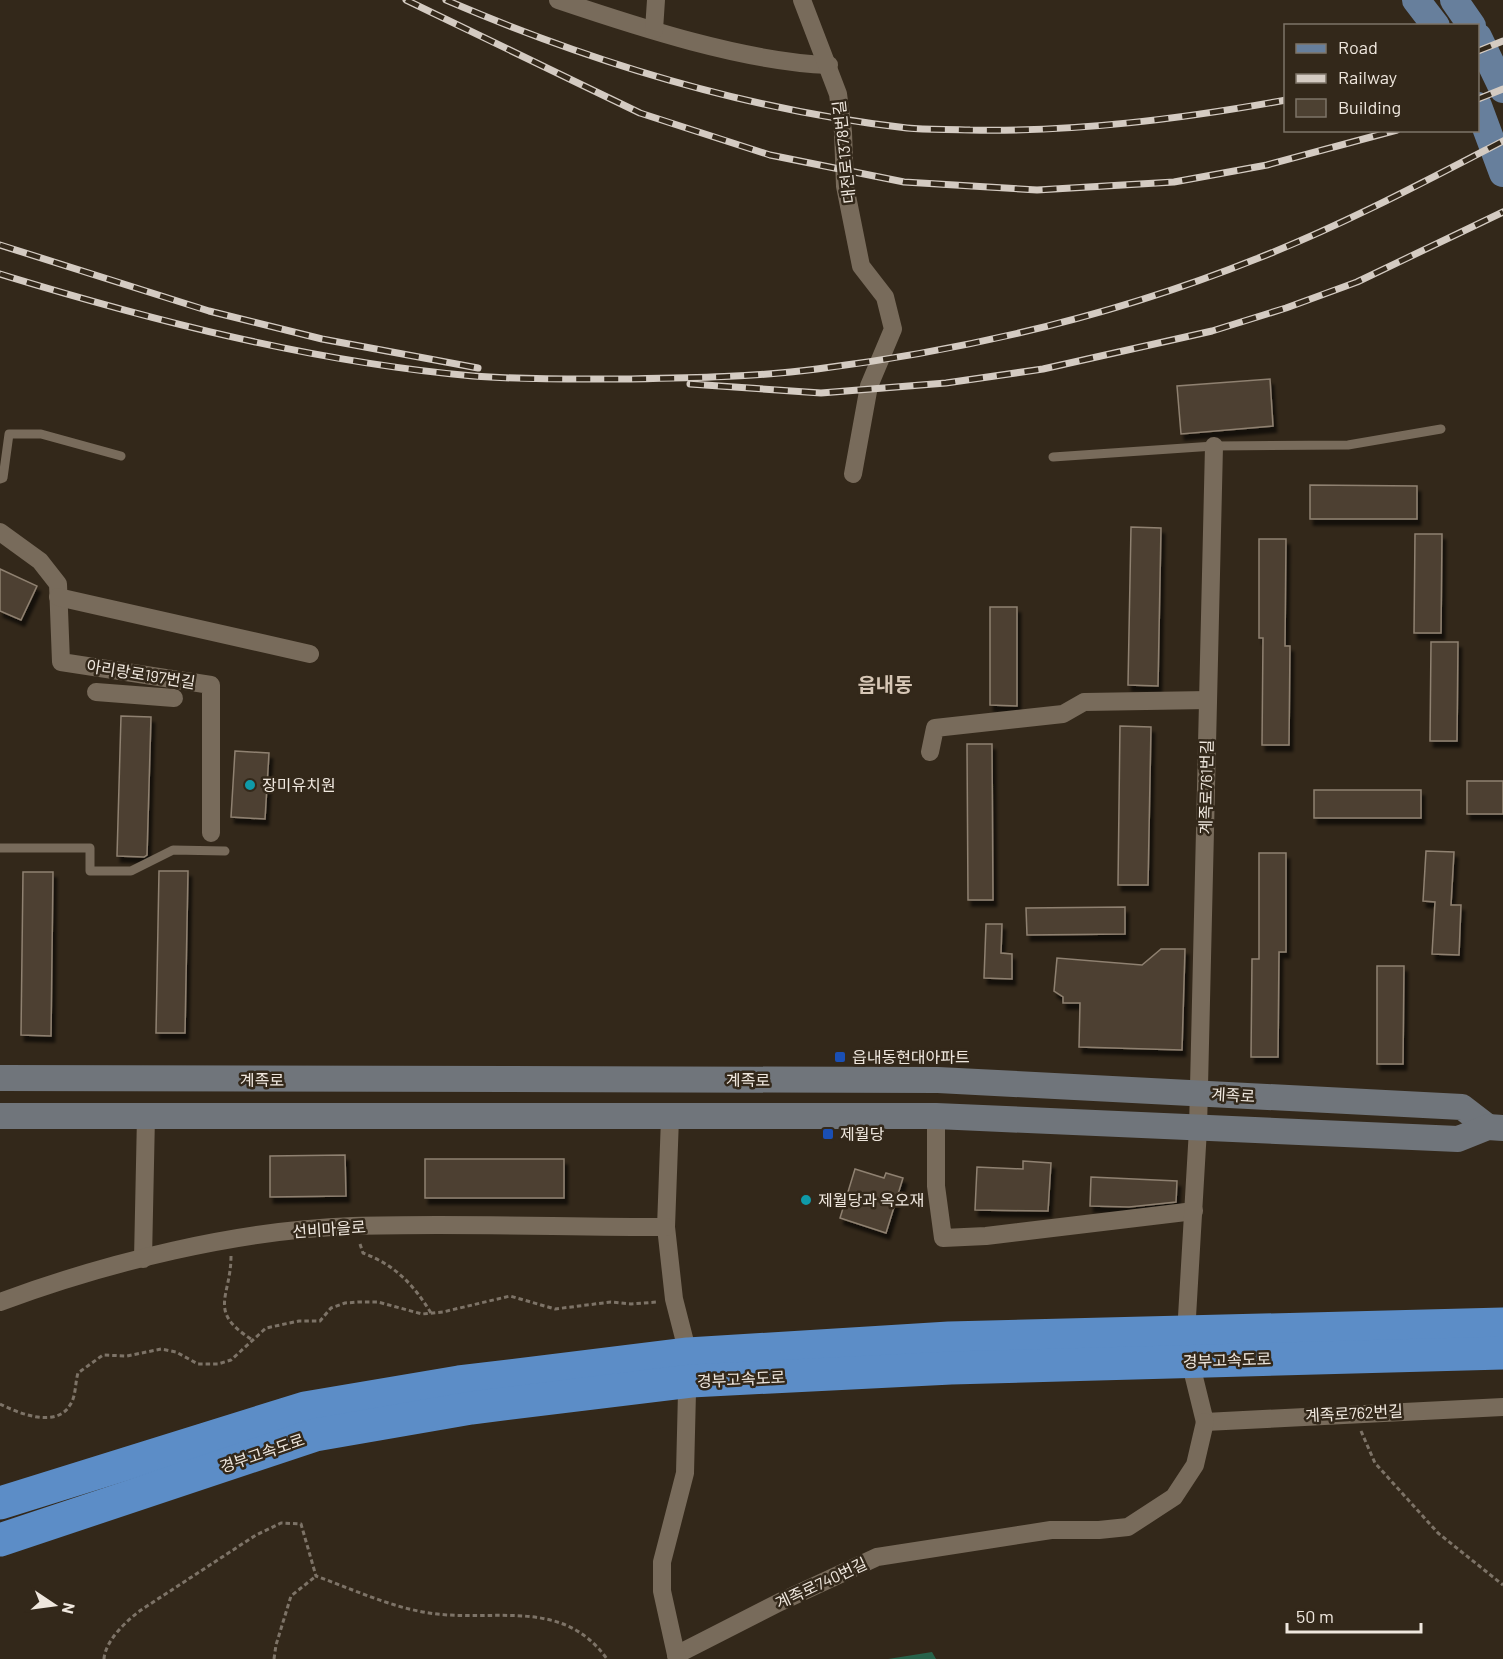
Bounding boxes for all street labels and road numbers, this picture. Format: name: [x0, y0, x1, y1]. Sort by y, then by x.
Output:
street label: 대전로1378번길: [829, 100, 858, 204]
street label: 아리랑로197번길: [85, 656, 197, 691]
street label: 계족로761번길: [1195, 739, 1216, 835]
street label: 계족로: [240, 1070, 284, 1089]
street label: 계족로: [726, 1070, 770, 1089]
street label: 계족로: [1210, 1084, 1256, 1105]
street label: 선비마을로: [292, 1216, 367, 1241]
street label: 경부고속도로: [1183, 1348, 1272, 1371]
street label: 경부고속도로: [696, 1367, 786, 1390]
street label: 계족로762번길: [1305, 1400, 1403, 1425]
street label: 경부고속도로: [217, 1429, 307, 1476]
street label: 계족로740번길: [772, 1553, 870, 1612]

